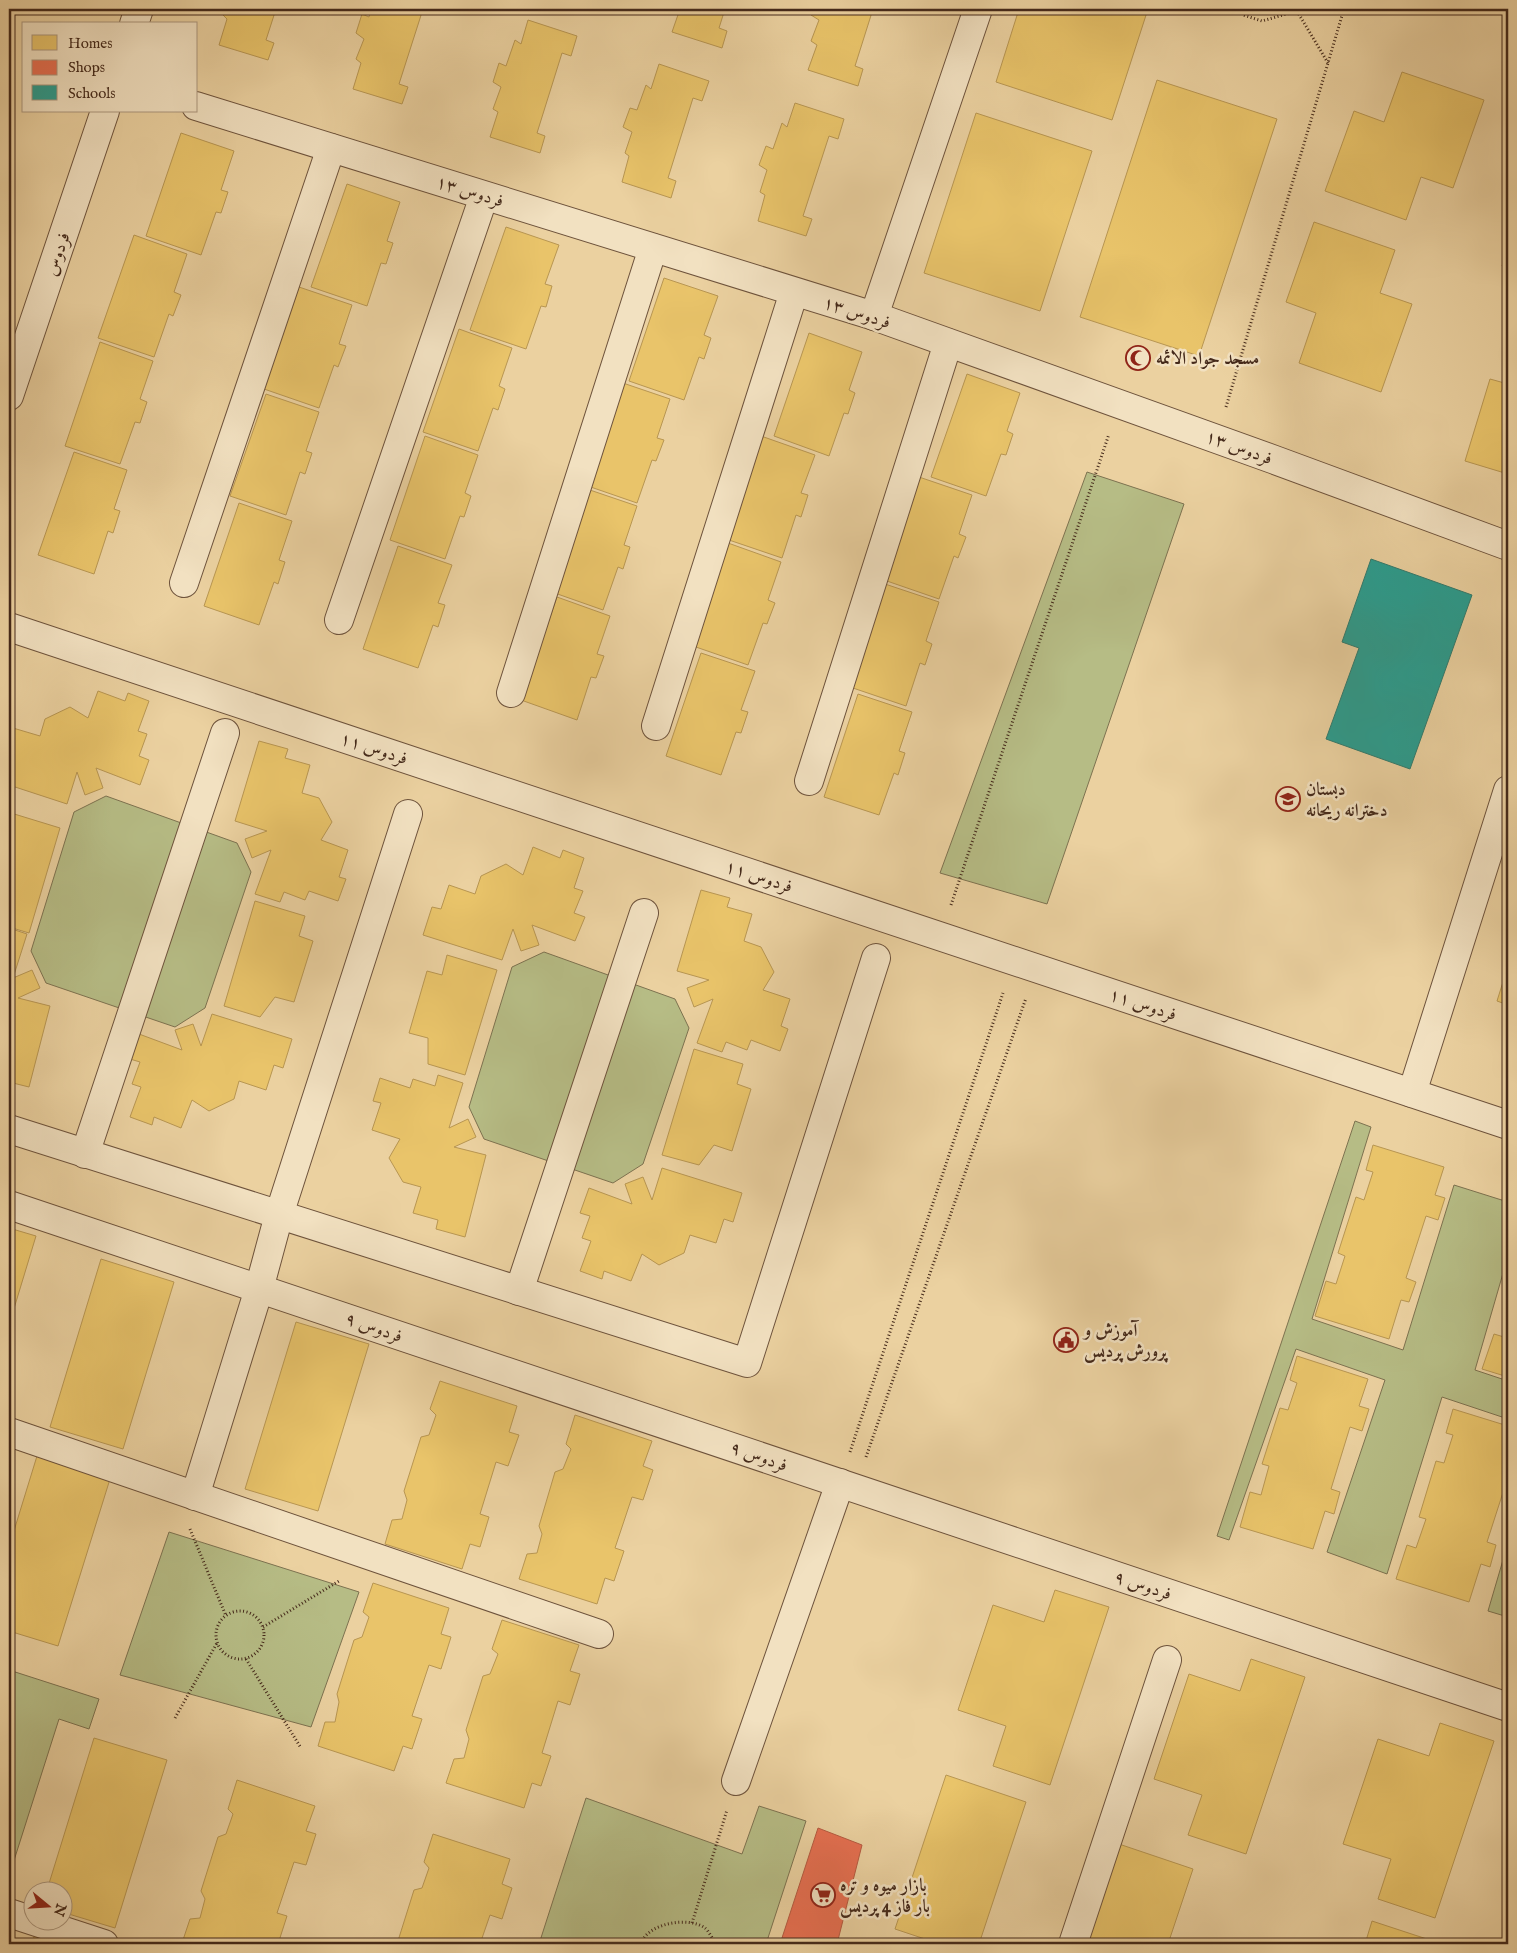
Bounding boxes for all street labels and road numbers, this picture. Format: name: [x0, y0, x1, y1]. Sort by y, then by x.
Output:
street label: فردوس ۱۳: [433, 171, 506, 214]
street label: فردوس: [40, 230, 77, 279]
street label: فردوس ۱۳: [820, 292, 893, 335]
street label: فردوس ۱۳: [1202, 426, 1275, 471]
street label: فردوس ۱۱: [337, 728, 410, 771]
street label: فردوس ۱۱: [722, 856, 795, 899]
street label: فردوس ۱۱: [1106, 984, 1179, 1027]
street label: فردوس ۹: [342, 1308, 405, 1349]
street label: فردوس ۹: [727, 1437, 790, 1478]
street label: فردوس ۹: [1111, 1566, 1174, 1606]

